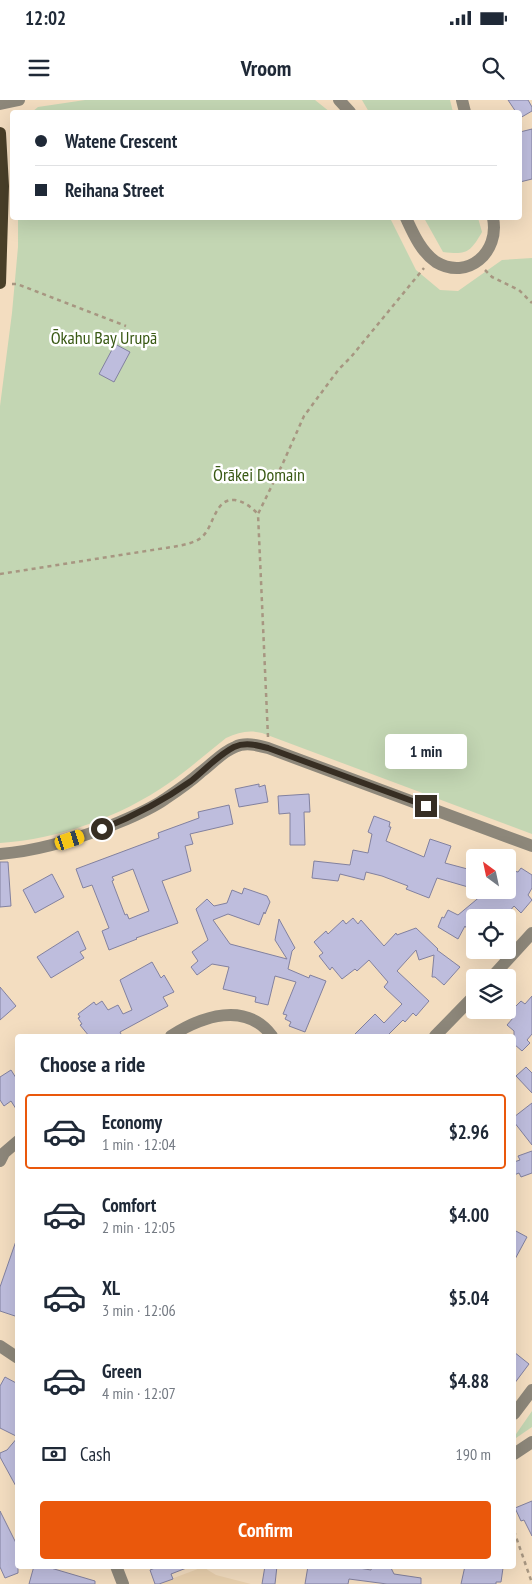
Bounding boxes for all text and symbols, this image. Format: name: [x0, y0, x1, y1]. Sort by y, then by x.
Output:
text: 12:02: [25, 6, 66, 30]
icon: menu: [25, 54, 53, 82]
text: Vroom: [241, 54, 291, 82]
icon: search: [479, 54, 507, 82]
text: Watene Crescent: [65, 129, 177, 153]
text: Reihana Street: [65, 178, 164, 202]
park label: Ōkahu Bay Urupā: [51, 326, 157, 349]
park label: Ōrākei Domain: [213, 463, 305, 486]
callout: 1 min: [385, 734, 467, 768]
text: 1 min: [410, 741, 442, 761]
route end: [415, 795, 437, 817]
route start: [91, 818, 113, 840]
car: [53, 828, 86, 852]
north arrow: [466, 849, 516, 899]
map controls: [466, 849, 516, 1019]
button: locate: [466, 909, 516, 959]
button: layers: [466, 969, 516, 1019]
text: Choose a ride: [40, 1050, 145, 1078]
icon: car: [42, 1109, 87, 1154]
text: Economy: [102, 1110, 162, 1134]
text: $2.96: [449, 1120, 489, 1144]
text: 1 min · 12:04: [102, 1134, 176, 1154]
icon: car: [42, 1192, 87, 1237]
text: Comfort: [102, 1193, 156, 1217]
text: $4.00: [449, 1203, 489, 1227]
text: 2 min · 12:05: [102, 1217, 176, 1237]
icon: car: [42, 1275, 87, 1320]
text: XL: [102, 1276, 120, 1300]
text: $5.04: [449, 1286, 489, 1310]
text: 3 min · 12:06: [102, 1300, 176, 1320]
icon: car: [42, 1358, 87, 1403]
text: Green: [102, 1359, 142, 1383]
text: $4.88: [449, 1369, 489, 1393]
text: 4 min · 12:07: [102, 1383, 176, 1403]
icon: cash: [40, 1440, 68, 1468]
text: Cash: [80, 1442, 111, 1466]
text: 190 m: [456, 1444, 491, 1464]
button: Confirm: [40, 1501, 491, 1559]

